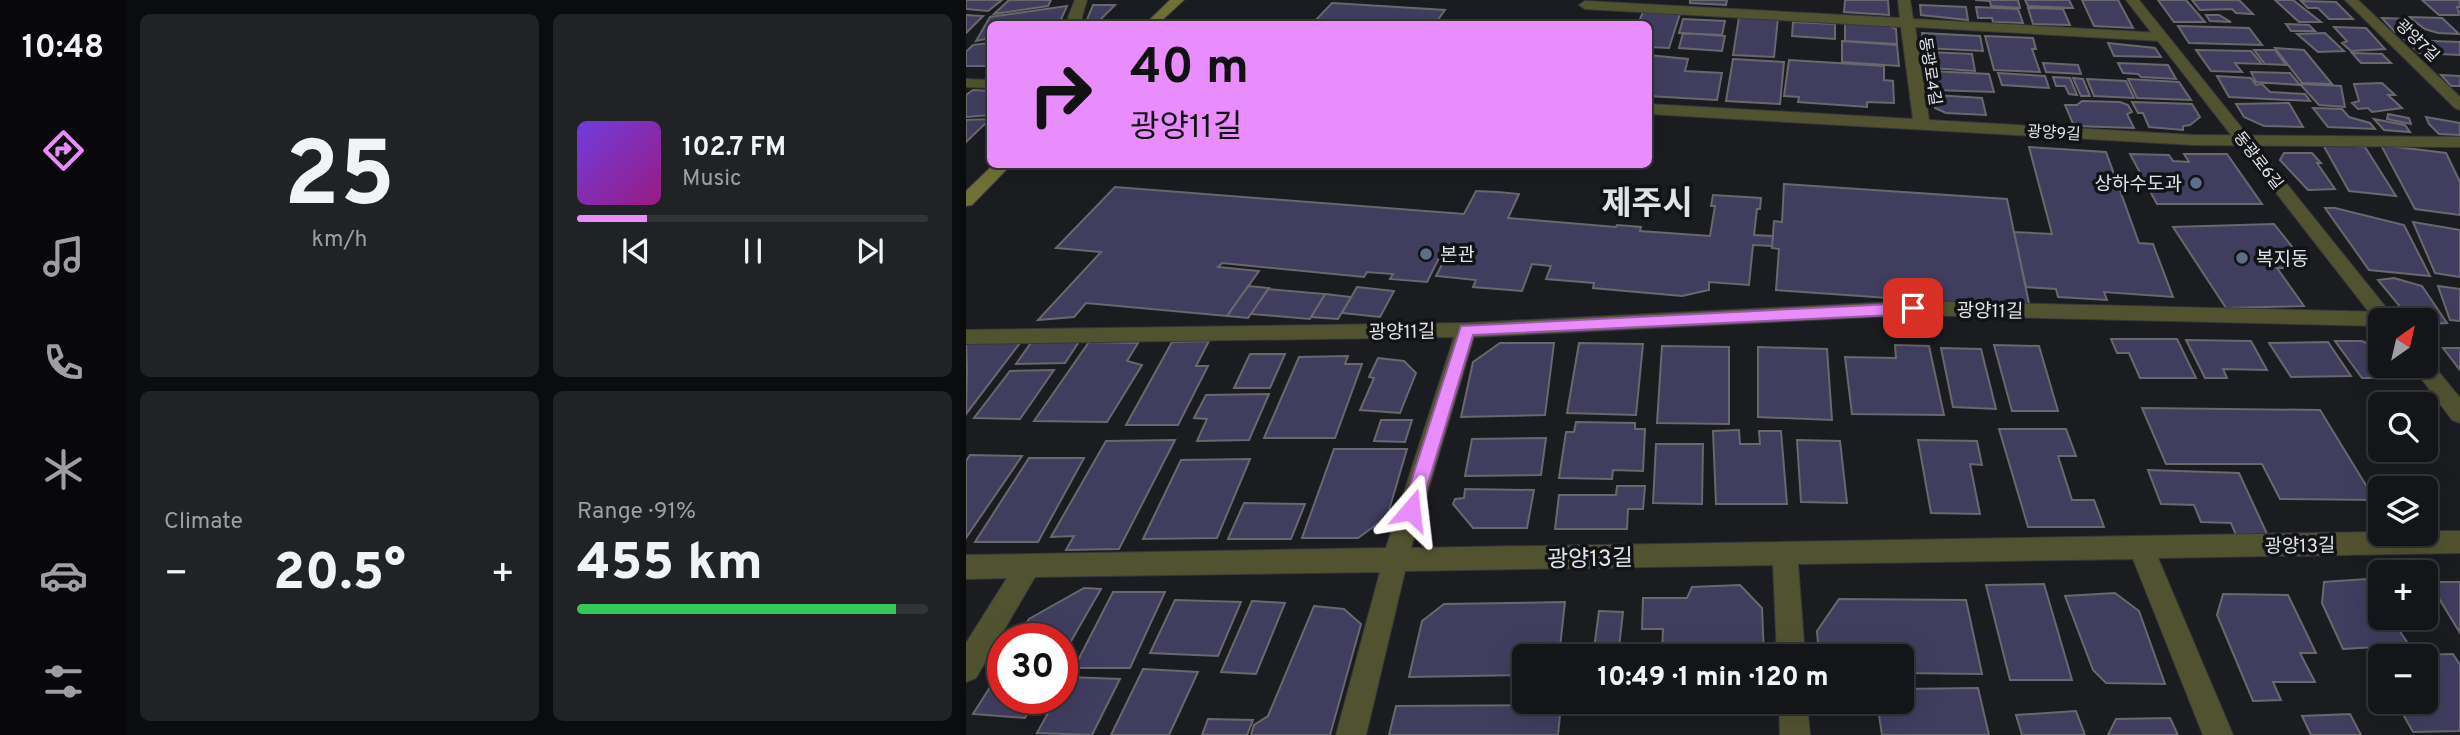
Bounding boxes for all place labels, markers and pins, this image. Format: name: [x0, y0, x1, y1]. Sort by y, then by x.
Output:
place label: 상하수도과: [2095, 173, 2182, 197]
marker: 상하수도과: [2188, 175, 2204, 191]
place label: 본관: [1440, 244, 1475, 268]
marker: 본관: [1418, 246, 1434, 262]
place label: 복지동: [2256, 248, 2308, 272]
marker: 복지동: [2234, 250, 2250, 266]
pin: [1883, 278, 1943, 338]

